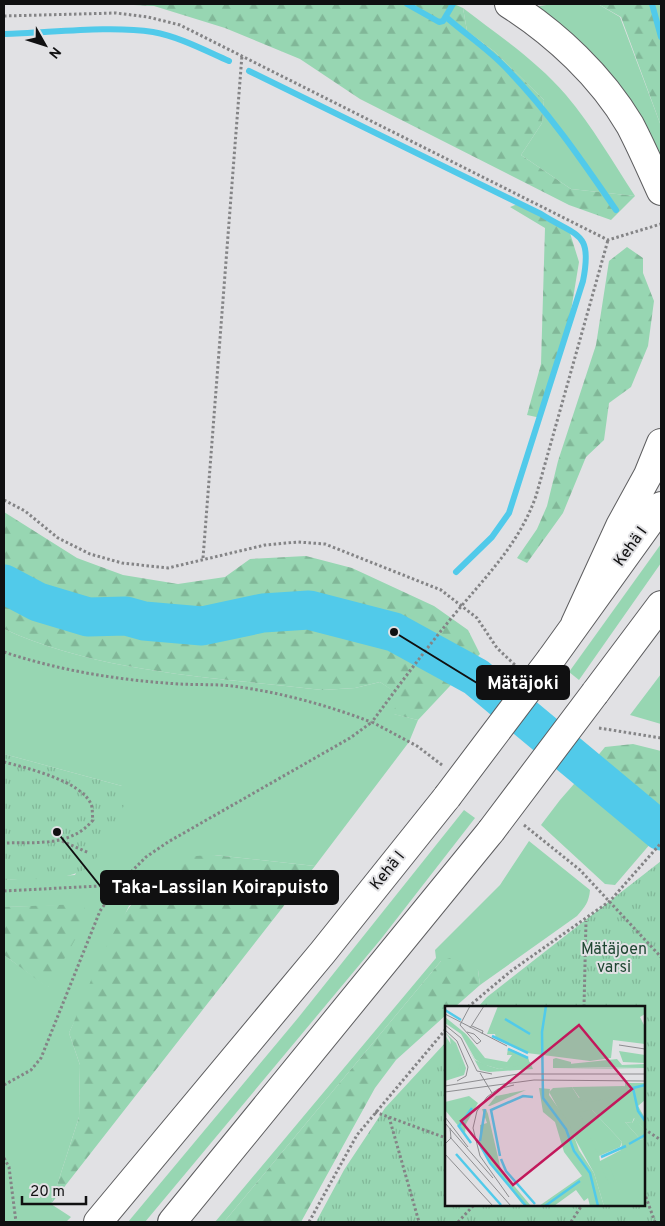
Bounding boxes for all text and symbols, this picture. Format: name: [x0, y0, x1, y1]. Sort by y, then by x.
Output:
north arrow: [20, 20, 70, 70]
text: N: [44, 43, 64, 61]
street label: Kehä I: [610, 523, 652, 571]
callout: Mätäjoki: [477, 666, 569, 699]
text: Mätäjoki: [487, 673, 559, 696]
street label: Kehä I: [366, 847, 410, 895]
callout: Taka-Lassilan Koirapuisto: [101, 871, 338, 904]
text: Taka-Lassilan Koirapuisto: [111, 877, 329, 900]
park label: Mätäjoen varsi: [581, 940, 647, 978]
inset map: [445, 1006, 645, 1206]
scale bar: [22, 1174, 86, 1206]
text: 20 m: [30, 1183, 65, 1202]

